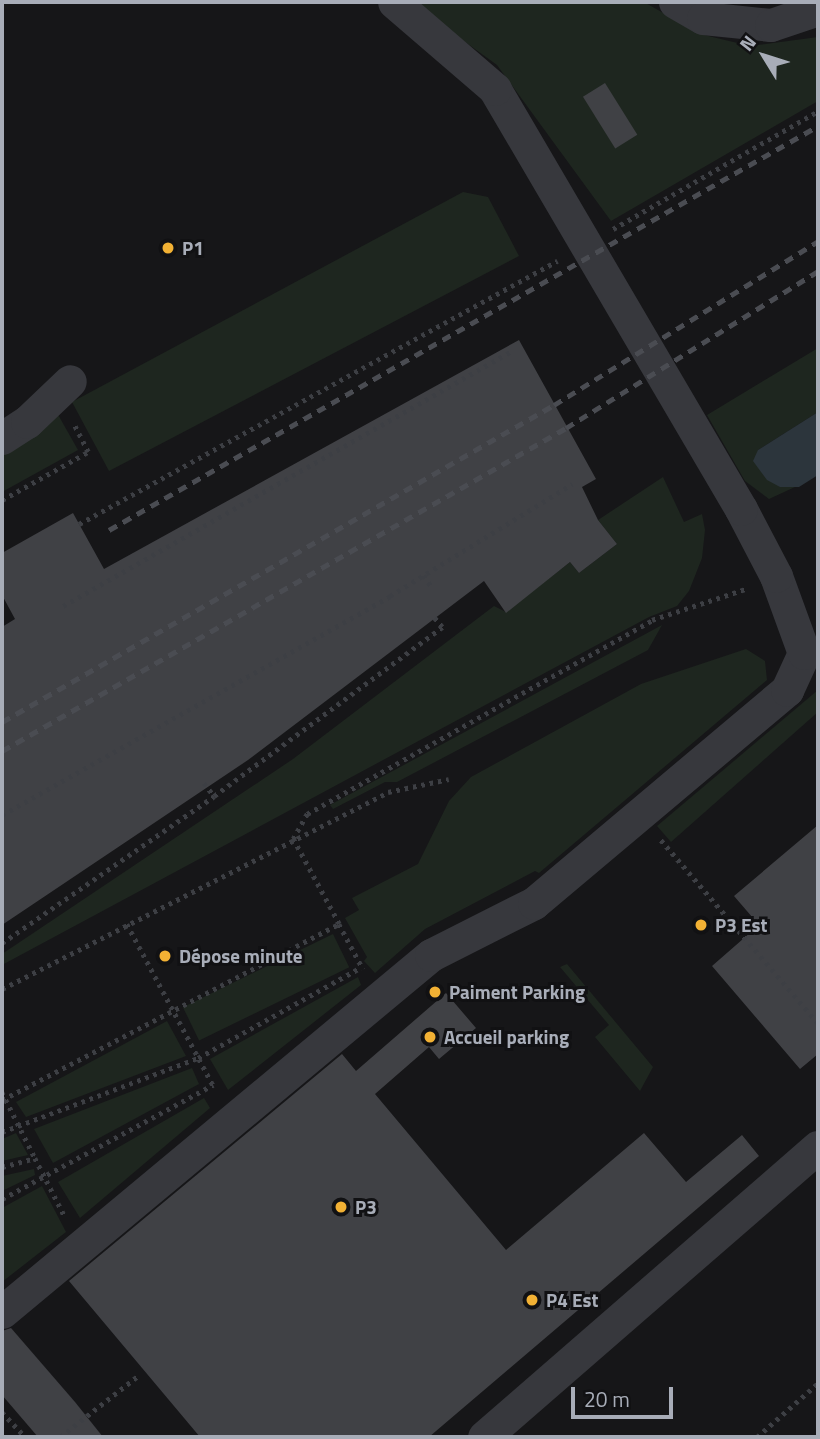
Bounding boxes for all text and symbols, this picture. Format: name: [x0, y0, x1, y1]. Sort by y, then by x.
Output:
north arrow: [729, 21, 799, 91]
text: N: [732, 29, 763, 57]
place label: P1: [182, 237, 204, 259]
marker: P1: [160, 240, 176, 256]
place label: P3 Est: [715, 914, 767, 936]
marker: P3 Est: [693, 917, 709, 933]
place label: Dépose minute: [179, 945, 303, 967]
marker: Dépose minute: [157, 948, 173, 964]
place label: Paiment Parking: [449, 981, 585, 1003]
marker: Paiment Parking: [427, 984, 443, 1000]
place label: Accueil parking: [444, 1026, 569, 1048]
marker: Accueil parking: [422, 1029, 438, 1045]
place label: P3: [355, 1196, 377, 1218]
marker: P3: [333, 1199, 349, 1215]
place label: P4 Est: [546, 1289, 598, 1311]
marker: P4 Est: [524, 1292, 540, 1308]
scale bar: [575, 1372, 676, 1416]
text: 20 m: [584, 1383, 630, 1415]

